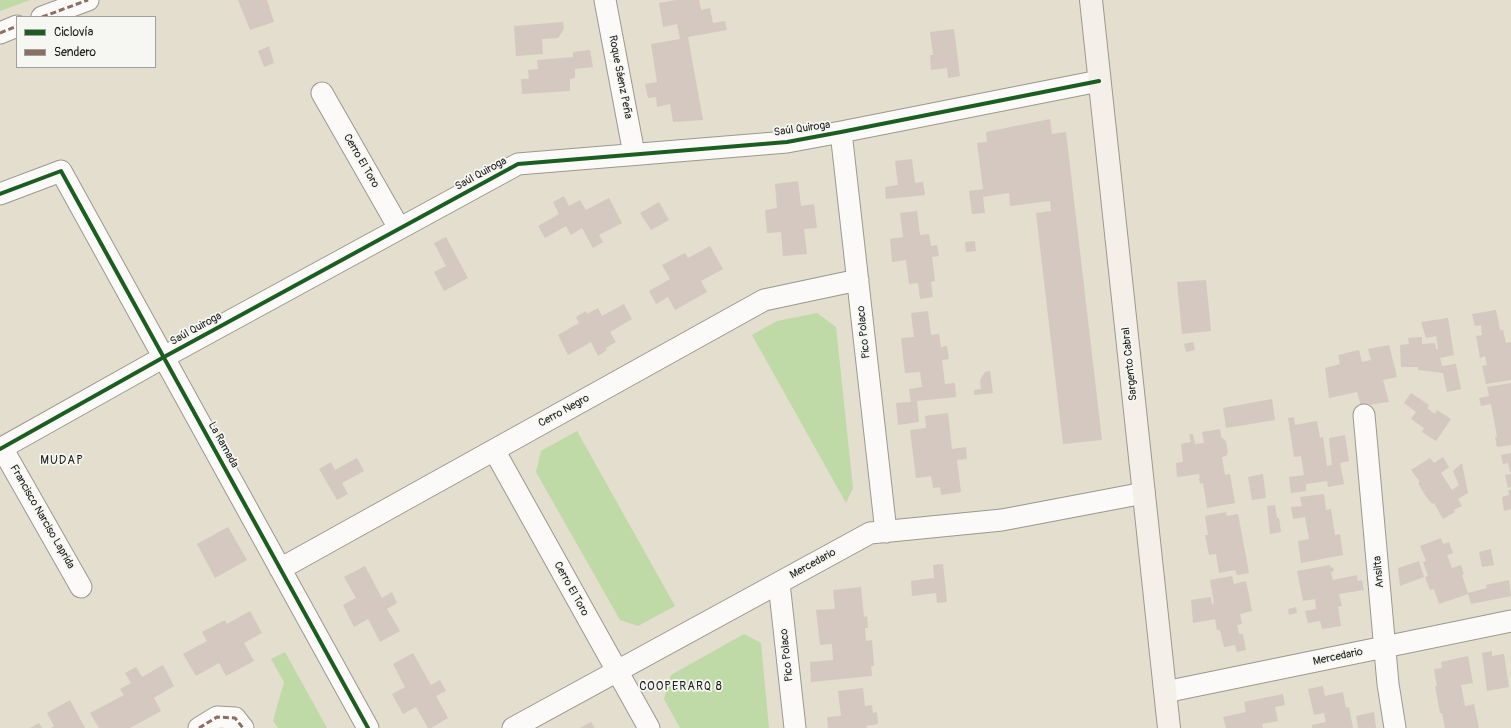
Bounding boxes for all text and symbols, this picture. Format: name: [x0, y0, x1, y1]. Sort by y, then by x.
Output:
legend: [16, 16, 156, 68]
text: Ciclovía: [54, 25, 93, 40]
street label: Roque Sáenz Peña: [605, 34, 635, 120]
text: Sendero: [54, 45, 96, 60]
street label: Saúl Quiroga: [773, 119, 831, 139]
street label: Cerro El Toro: [340, 132, 382, 190]
street label: Saúl Quiroga: [453, 154, 509, 194]
street label: Pico Polaco: [855, 305, 873, 359]
street label: Saúl Quiroga: [168, 309, 224, 349]
street label: Sargento Cabral: [1120, 327, 1140, 401]
street label: Cerro Negro: [536, 392, 592, 430]
street label: La Ramada: [205, 420, 241, 470]
district label: MUDAP: [40, 454, 84, 468]
street label: Francisco Narciso Laprida: [7, 463, 77, 571]
street label: Mercedario: [788, 546, 838, 582]
street label: Ansilta: [1371, 555, 1387, 589]
street label: Cerro El Toro: [551, 560, 591, 618]
street label: Pico Polaco: [778, 628, 796, 682]
street label: Mercedario: [1312, 645, 1364, 669]
district label: COOPERARQ 8: [639, 680, 723, 694]

